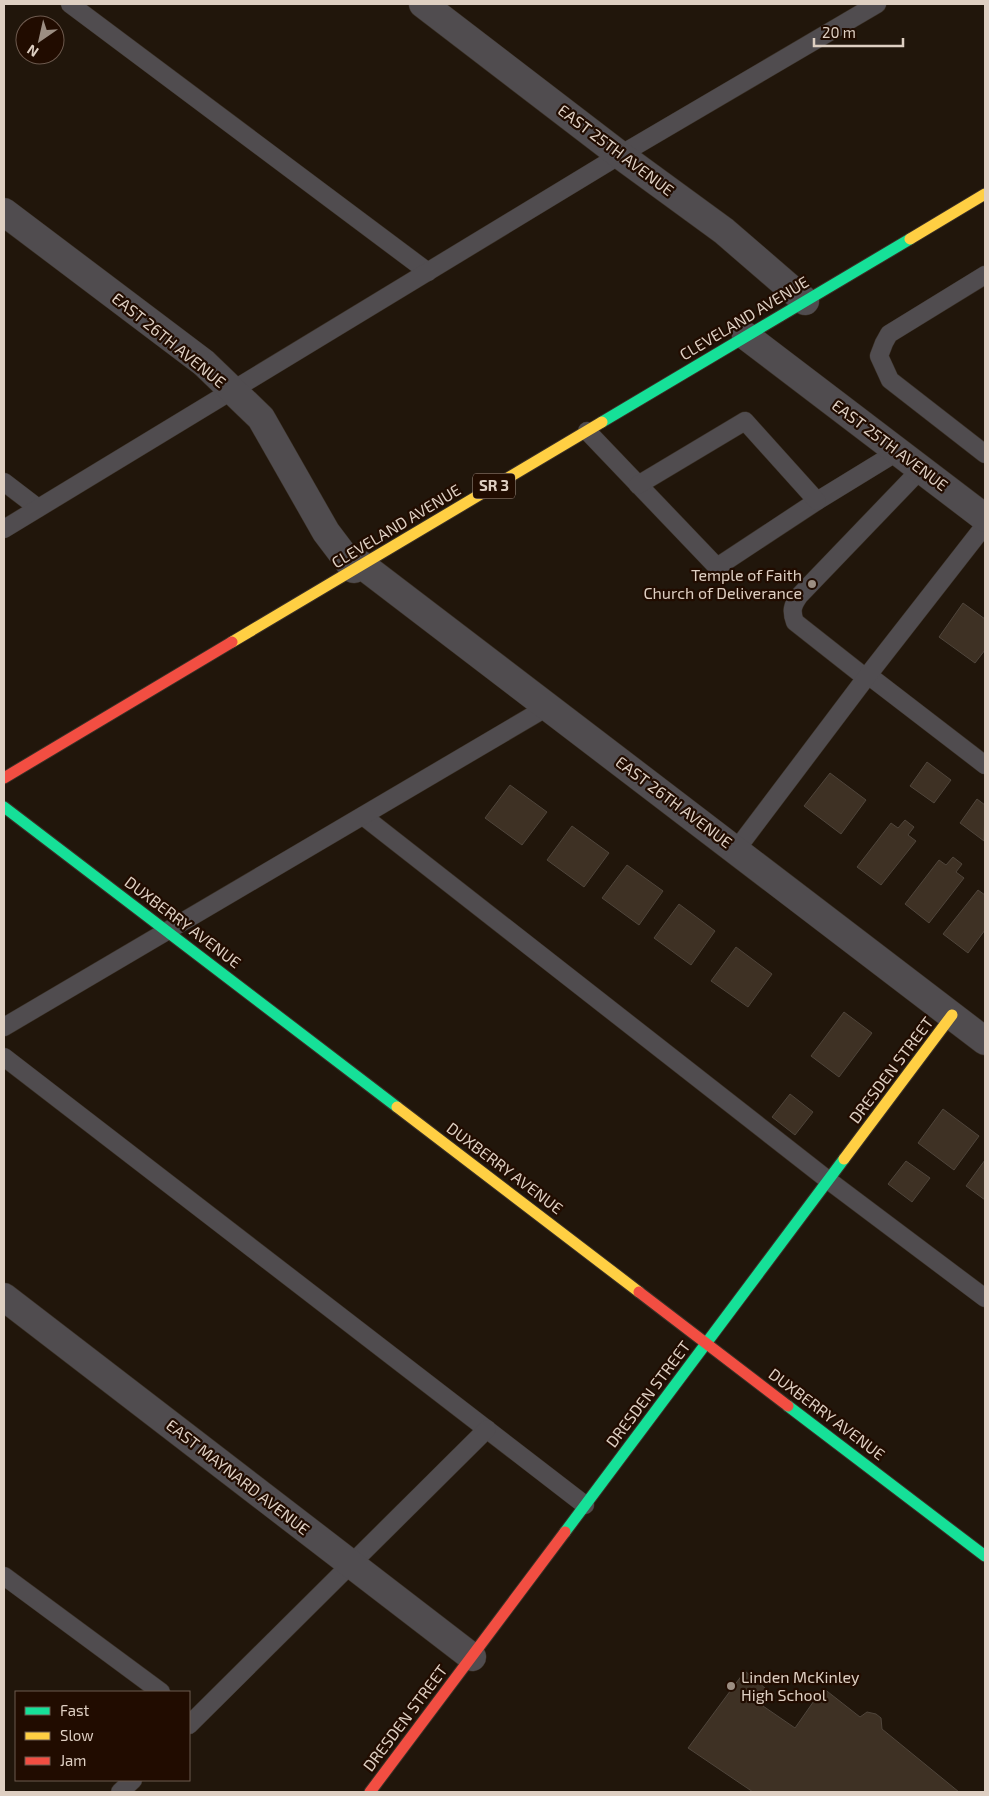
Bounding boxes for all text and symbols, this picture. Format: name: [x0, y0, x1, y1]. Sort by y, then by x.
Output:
north arrow: [15, 15, 65, 65]
scale bar: [814, 15, 903, 47]
text: 20 m: [822, 23, 856, 41]
text: N: [24, 41, 41, 61]
street label: EAST 25TH AVENUE: [555, 100, 678, 199]
street label: CLEVELAND AVENUE: [676, 271, 812, 364]
street label: EAST 26TH AVENUE: [109, 288, 230, 391]
street label: EAST 25TH AVENUE: [829, 395, 952, 494]
road number: SR 3: [473, 474, 515, 498]
street label: CLEVELAND AVENUE: [328, 479, 464, 572]
place label: Temple of Faith Church of Deliverance: [643, 565, 802, 602]
marker: Temple of Faith Church of Deliverance: [806, 578, 818, 590]
street label: EAST 26TH AVENUE: [612, 752, 736, 852]
street label: DUXBERRY AVENUE: [122, 872, 245, 971]
street label: DRESDEN STREET: [844, 1013, 937, 1127]
street label: DUXBERRY AVENUE: [444, 1118, 567, 1217]
street label: DRESDEN STREET: [601, 1337, 694, 1451]
street label: DUXBERRY AVENUE: [766, 1364, 889, 1463]
street label: EAST MAYNARD AVENUE: [163, 1415, 314, 1538]
street label: DRESDEN STREET: [358, 1661, 451, 1775]
place label: Linden McKinley High School: [741, 1667, 860, 1704]
marker: Linden McKinley High School: [725, 1680, 737, 1692]
legend: [15, 1691, 190, 1781]
text: Fast: [60, 1701, 90, 1719]
text: Slow: [60, 1726, 94, 1744]
text: Jam: [60, 1751, 86, 1769]

